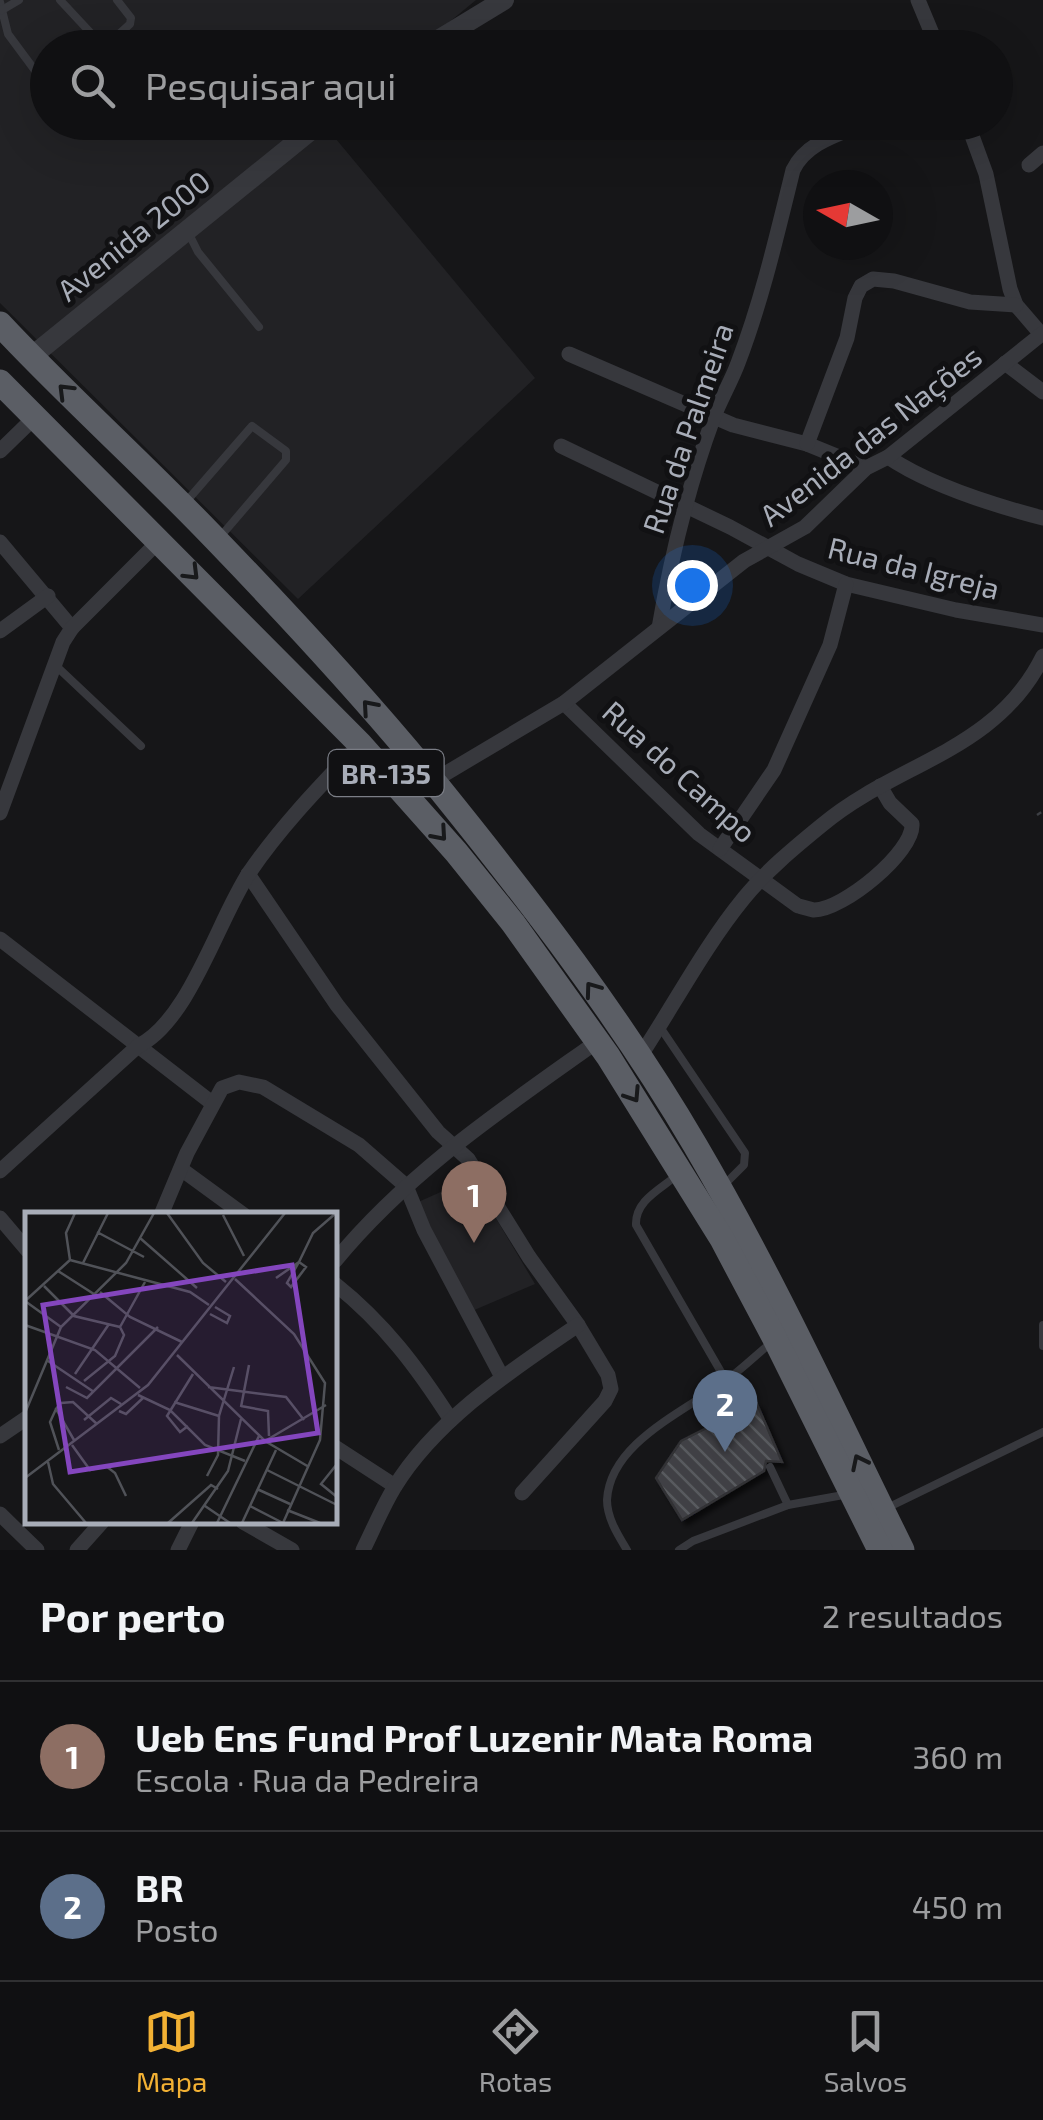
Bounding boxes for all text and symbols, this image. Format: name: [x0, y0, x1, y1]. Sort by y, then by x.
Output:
search box: [30, 30, 1013, 140]
icon: search: [65, 58, 120, 113]
text: Pesquisar aqui: [145, 62, 396, 108]
street label: Avenida 2000: [49, 162, 217, 308]
north arrow: [803, 170, 893, 260]
street label: Rua da Palmeira: [634, 318, 740, 538]
street label: Avenida das Nações: [752, 337, 989, 533]
one-way arrow: [58, 385, 76, 403]
street label: Rua da Igreja: [825, 528, 1003, 606]
your location: [667, 560, 718, 611]
one-way arrow: [180, 562, 198, 580]
street label: Rua do Campo: [596, 693, 764, 849]
one-way arrow: [363, 700, 381, 719]
road number: BR-135: [328, 750, 444, 796]
one-way arrow: [429, 822, 447, 841]
one-way arrow: [586, 982, 604, 1001]
one-way arrow: [621, 1084, 640, 1102]
pin: 1: [442, 1160, 506, 1243]
inset map: [25, 1212, 338, 1525]
pin: 2: [692, 1370, 758, 1452]
one-way arrow: [852, 1455, 872, 1473]
text: Por perto: [40, 1590, 226, 1640]
text: 2 resultados: [822, 1596, 1003, 1634]
text: Ueb Ens Fund Prof Luzenir Mata Roma: [135, 1714, 813, 1760]
text: 1: [66, 1737, 79, 1775]
text: 360 m: [912, 1737, 1003, 1775]
text: Escola · Rua da Pedreira: [135, 1760, 480, 1798]
text: BR: [135, 1864, 184, 1910]
text: 2: [63, 1887, 82, 1925]
text: 450 m: [912, 1887, 1003, 1925]
text: Posto: [135, 1910, 219, 1948]
tab: Mapa: [136, 2004, 207, 2098]
tab: Rotas: [479, 2004, 552, 2098]
tab: Salvos: [824, 2004, 907, 2098]

